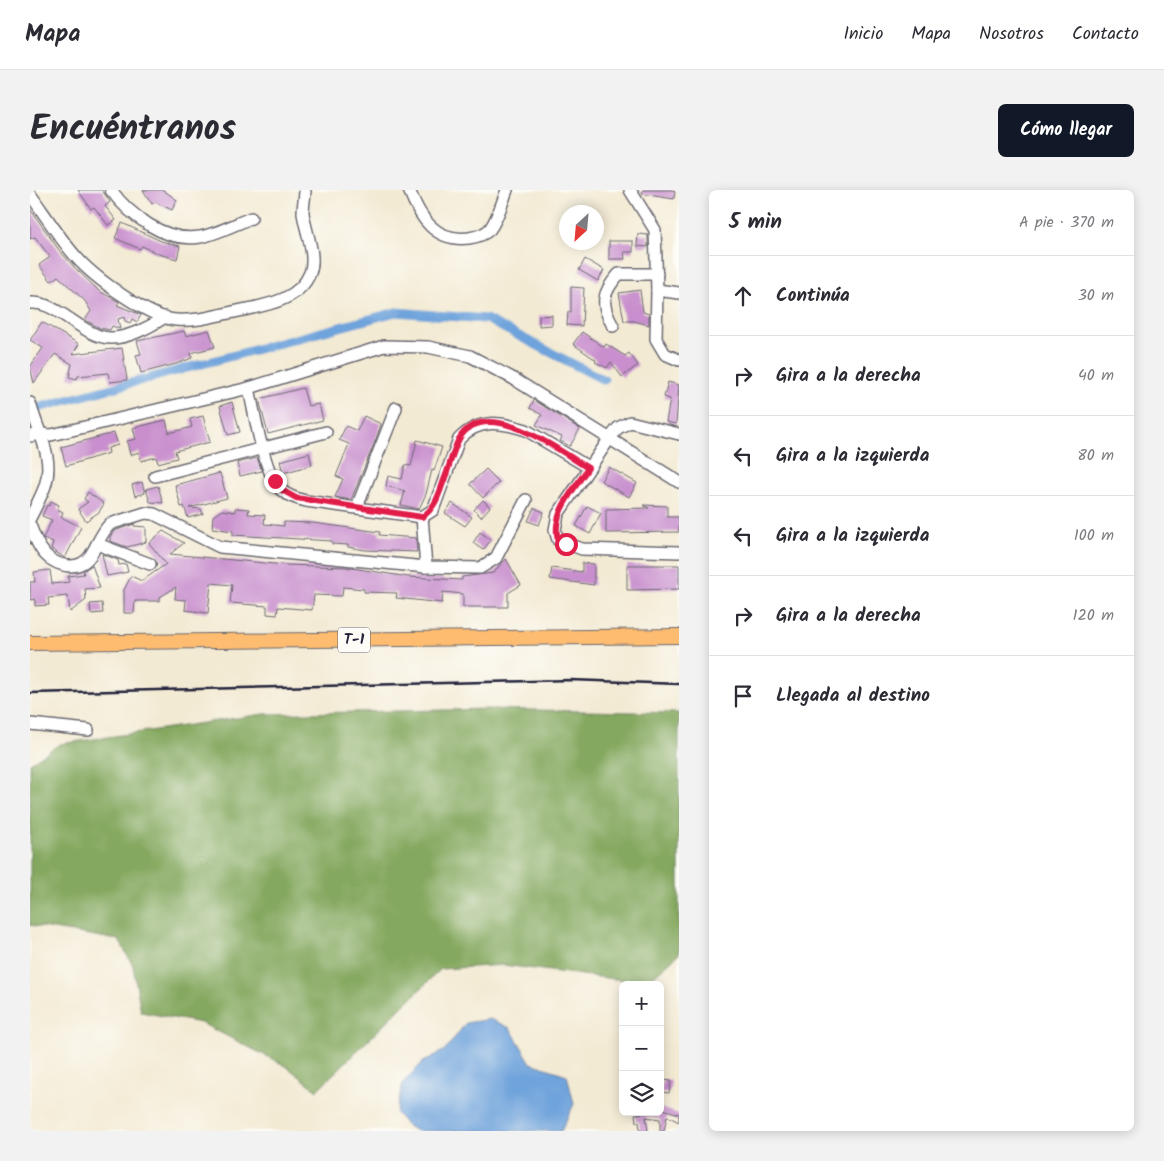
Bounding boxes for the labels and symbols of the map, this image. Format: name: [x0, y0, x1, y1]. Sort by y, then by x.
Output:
north arrow: [559, 205, 604, 250]
route end: [264, 470, 287, 493]
route start: [555, 533, 578, 556]
road number: T-1: [338, 628, 370, 652]

